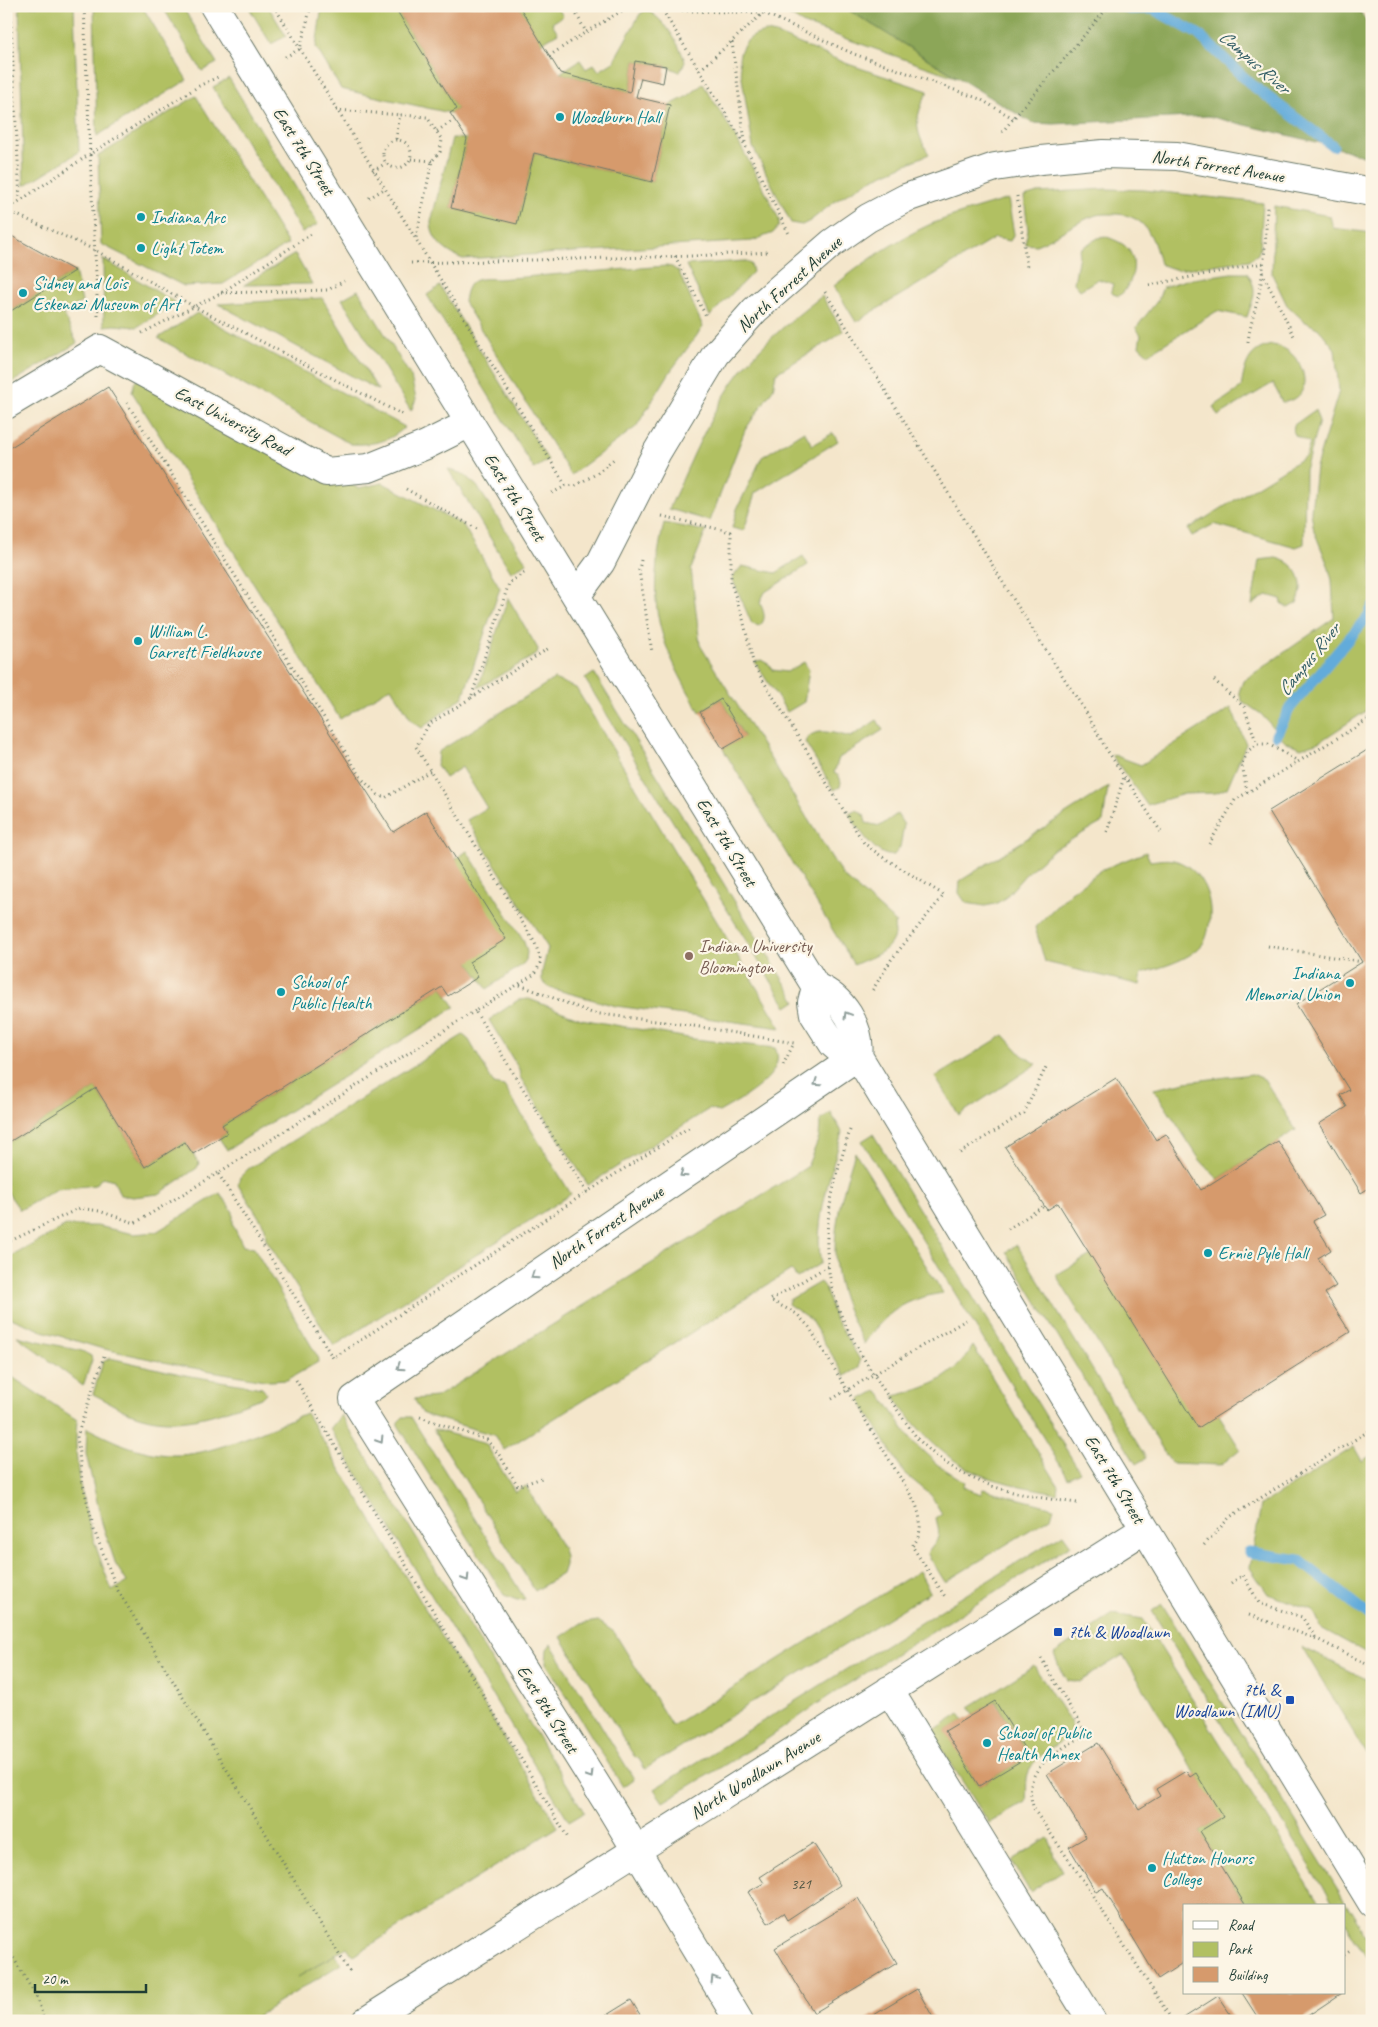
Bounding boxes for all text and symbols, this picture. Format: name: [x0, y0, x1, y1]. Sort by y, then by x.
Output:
water label: Campus River: [1214, 24, 1297, 101]
street label: East 7th Street: [268, 103, 341, 201]
place label: Woodburn Hall: [570, 106, 663, 128]
marker: Woodburn Hall: [554, 111, 566, 123]
street label: North Forrest Avenue: [1150, 145, 1287, 187]
place label: Indiana Arc: [151, 206, 226, 228]
marker: Indiana Arc: [135, 211, 147, 223]
street label: North Forrest Avenue: [732, 230, 847, 337]
place label: Light Totem: [151, 237, 224, 259]
marker: Light Totem: [135, 242, 147, 254]
place label: Sidney and Lois Eskenazi Museum of Art: [33, 272, 183, 315]
marker: Sidney and Lois Eskenazi Museum of Art: [17, 287, 29, 299]
street label: East University Road: [171, 381, 297, 462]
street label: East 7th Street: [479, 449, 552, 547]
water label: Campus River: [1272, 616, 1347, 701]
place label: William L. Garrett Fieldhouse: [148, 620, 262, 663]
marker: William L. Garrett Fieldhouse: [132, 635, 144, 647]
street label: East 7th Street: [692, 794, 763, 892]
place label: Indiana University Bloomington: [699, 935, 814, 978]
marker: Indiana University Bloomington: [683, 950, 695, 962]
place label: Indiana Memorial Union: [1245, 962, 1342, 1005]
place label: School of Public Health: [291, 971, 372, 1014]
marker: Indiana Memorial Union: [1344, 977, 1356, 989]
marker: School of Public Health: [275, 986, 287, 998]
one-way arrow: [844, 1012, 854, 1021]
one-way arrow: [813, 1076, 822, 1086]
one-way arrow: [679, 1168, 689, 1177]
street label: North Forrest Avenue: [545, 1180, 668, 1273]
place label: Ernie Pyle Hall: [1218, 1242, 1310, 1264]
marker: Ernie Pyle Hall: [1202, 1247, 1214, 1259]
one-way arrow: [531, 1270, 540, 1279]
one-way arrow: [396, 1361, 406, 1370]
street label: East 7th Street: [1080, 1431, 1151, 1529]
one-way arrow: [374, 1435, 383, 1444]
one-way arrow: [460, 1572, 469, 1582]
place label: 7th & Woodlawn: [1068, 1621, 1171, 1643]
marker: 7th & Woodlawn: [1052, 1626, 1064, 1638]
street label: East 8th Street: [512, 1661, 585, 1759]
place label: 7th & Woodlawn (IMU): [1174, 1679, 1282, 1722]
marker: 7th & Woodlawn (IMU): [1284, 1694, 1296, 1706]
place label: School of Public Health Annex: [997, 1722, 1093, 1765]
street label: North Woodlawn Avenue: [686, 1726, 825, 1824]
marker: School of Public Health Annex: [981, 1737, 993, 1749]
one-way arrow: [583, 1769, 593, 1778]
place label: Hutton Honors College: [1162, 1847, 1255, 1890]
marker: Hutton Honors College: [1146, 1862, 1158, 1874]
house number: 321: [791, 1875, 812, 1894]
legend: [1183, 1904, 1346, 1994]
text: Road: [1228, 1916, 1255, 1935]
text: Park: [1228, 1940, 1253, 1959]
scale bar: [35, 1962, 146, 1994]
text: Building: [1228, 1966, 1268, 1985]
text: 20 m: [42, 1970, 69, 1989]
one-way arrow: [710, 1975, 720, 1984]

